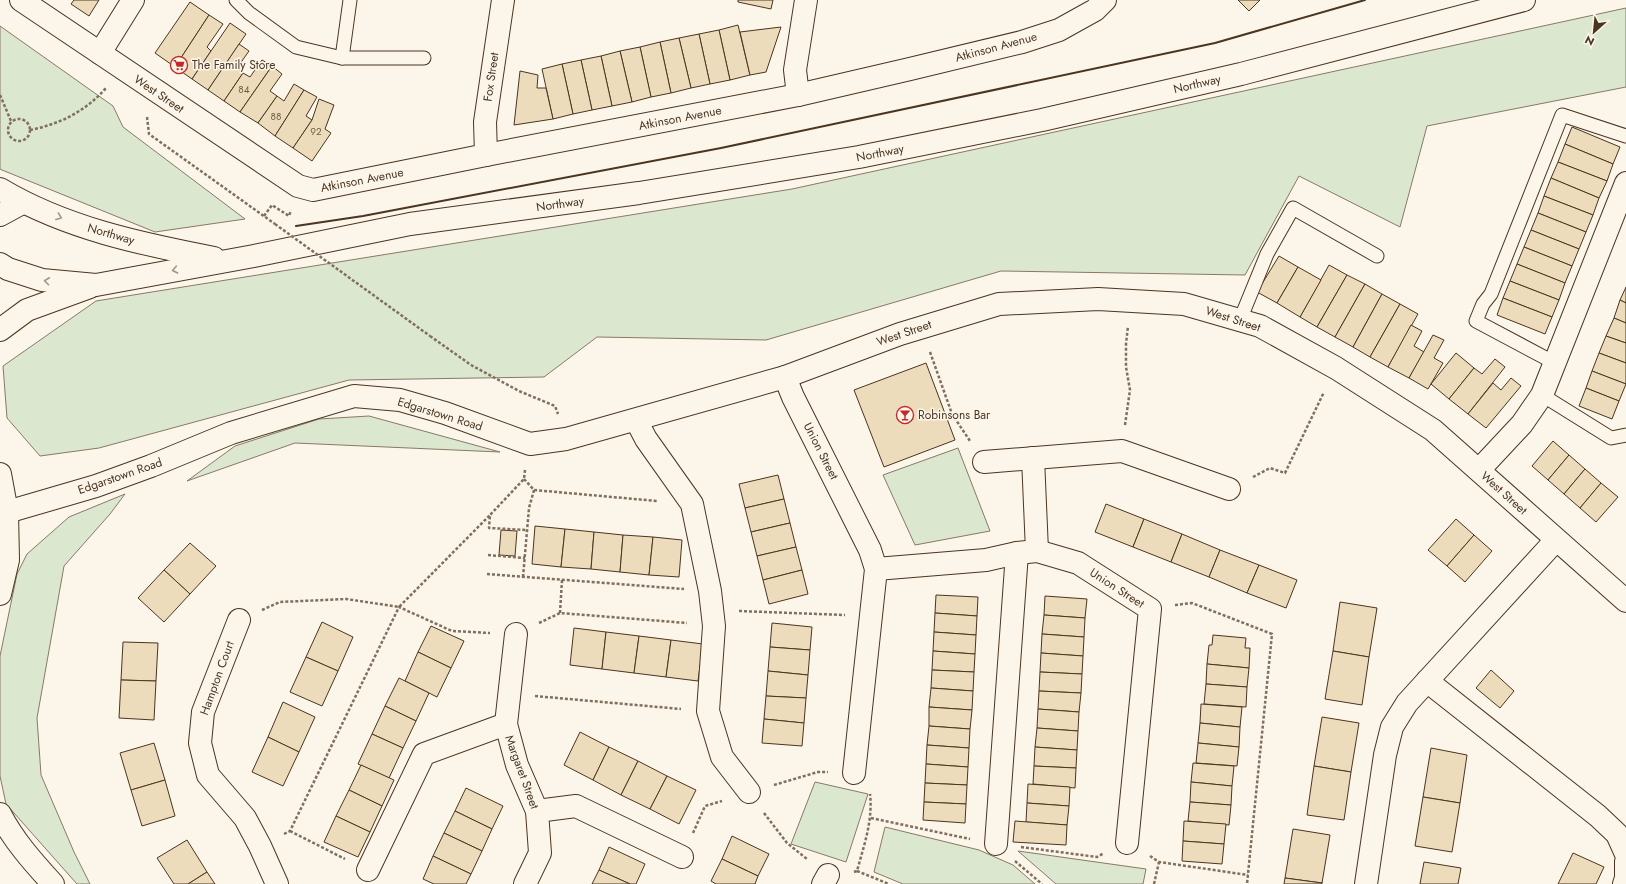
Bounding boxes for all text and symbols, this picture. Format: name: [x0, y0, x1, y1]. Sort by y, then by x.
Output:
north arrow: [1574, 12, 1614, 52]
street label: Atkinson Avenue: [953, 27, 1039, 67]
text: N: [1582, 32, 1597, 50]
street label: Fox Street: [479, 51, 503, 103]
supermarket icon: The Family Store: [169, 55, 189, 75]
place label: The Family Store: [192, 56, 275, 74]
street label: Northway: [1171, 70, 1223, 98]
street label: West Street: [130, 71, 188, 117]
house number: 84: [238, 82, 250, 97]
street label: Atkinson Avenue: [637, 101, 723, 135]
house number: 88: [271, 109, 281, 124]
house number: 92: [310, 124, 322, 139]
street label: Northway: [855, 139, 906, 166]
street label: Atkinson Avenue: [319, 163, 405, 197]
street label: Northway: [535, 192, 586, 216]
one-way arrow: [55, 212, 62, 220]
street label: Northway: [85, 219, 137, 249]
one-way arrow: [172, 265, 178, 273]
one-way arrow: [44, 276, 50, 285]
street label: West Street: [1203, 302, 1263, 336]
street label: West Street: [874, 315, 934, 351]
street label: Edgarstown Road: [395, 392, 485, 436]
bar icon: Robinsons Bar: [895, 405, 915, 425]
place label: Robinsons Bar: [918, 406, 991, 424]
street label: Union Street: [799, 419, 843, 483]
street label: Edgarstown Road: [75, 453, 165, 499]
street label: West Street: [1477, 467, 1531, 519]
street label: Union Street: [1086, 564, 1148, 612]
street label: Hampton Court: [195, 638, 239, 718]
street label: Margaret Street: [500, 733, 544, 811]

